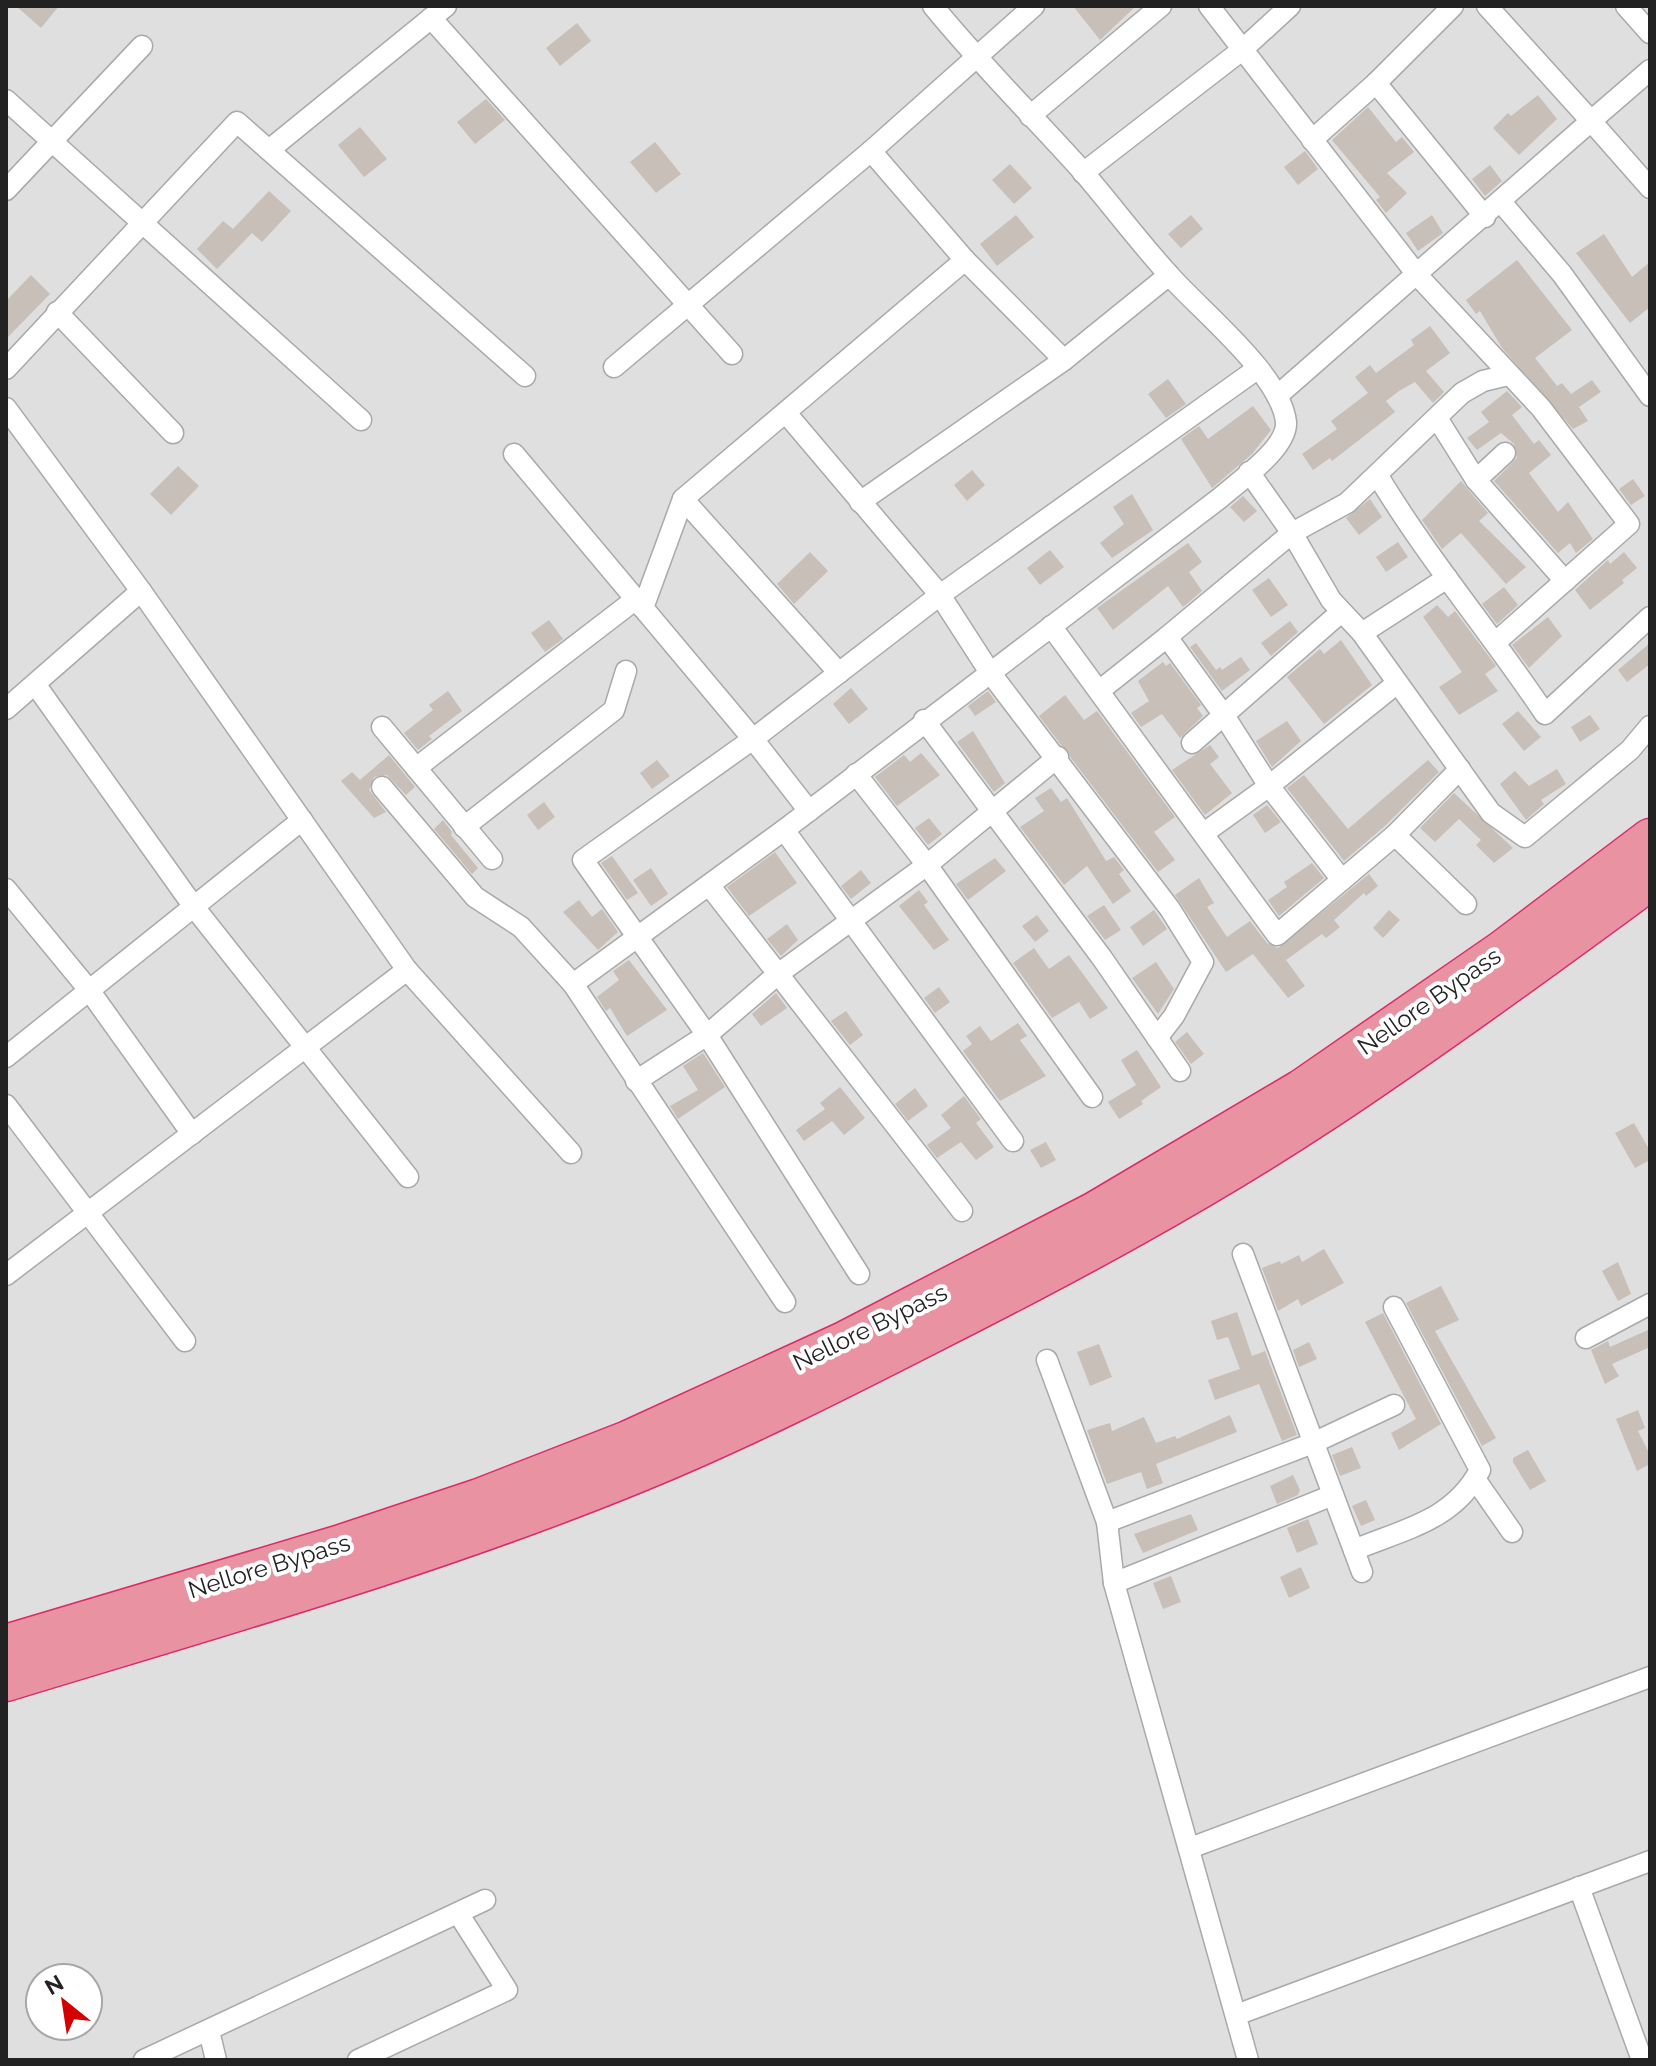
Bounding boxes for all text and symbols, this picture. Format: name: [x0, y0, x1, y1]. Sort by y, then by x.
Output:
street label: Nellore Bypass: [1352, 941, 1506, 1061]
street label: Nellore Bypass: [788, 1277, 952, 1377]
street label: Nellore Bypass: [184, 1528, 354, 1604]
north arrow: [24, 1962, 104, 2042]
text: N: [40, 1969, 68, 2000]

